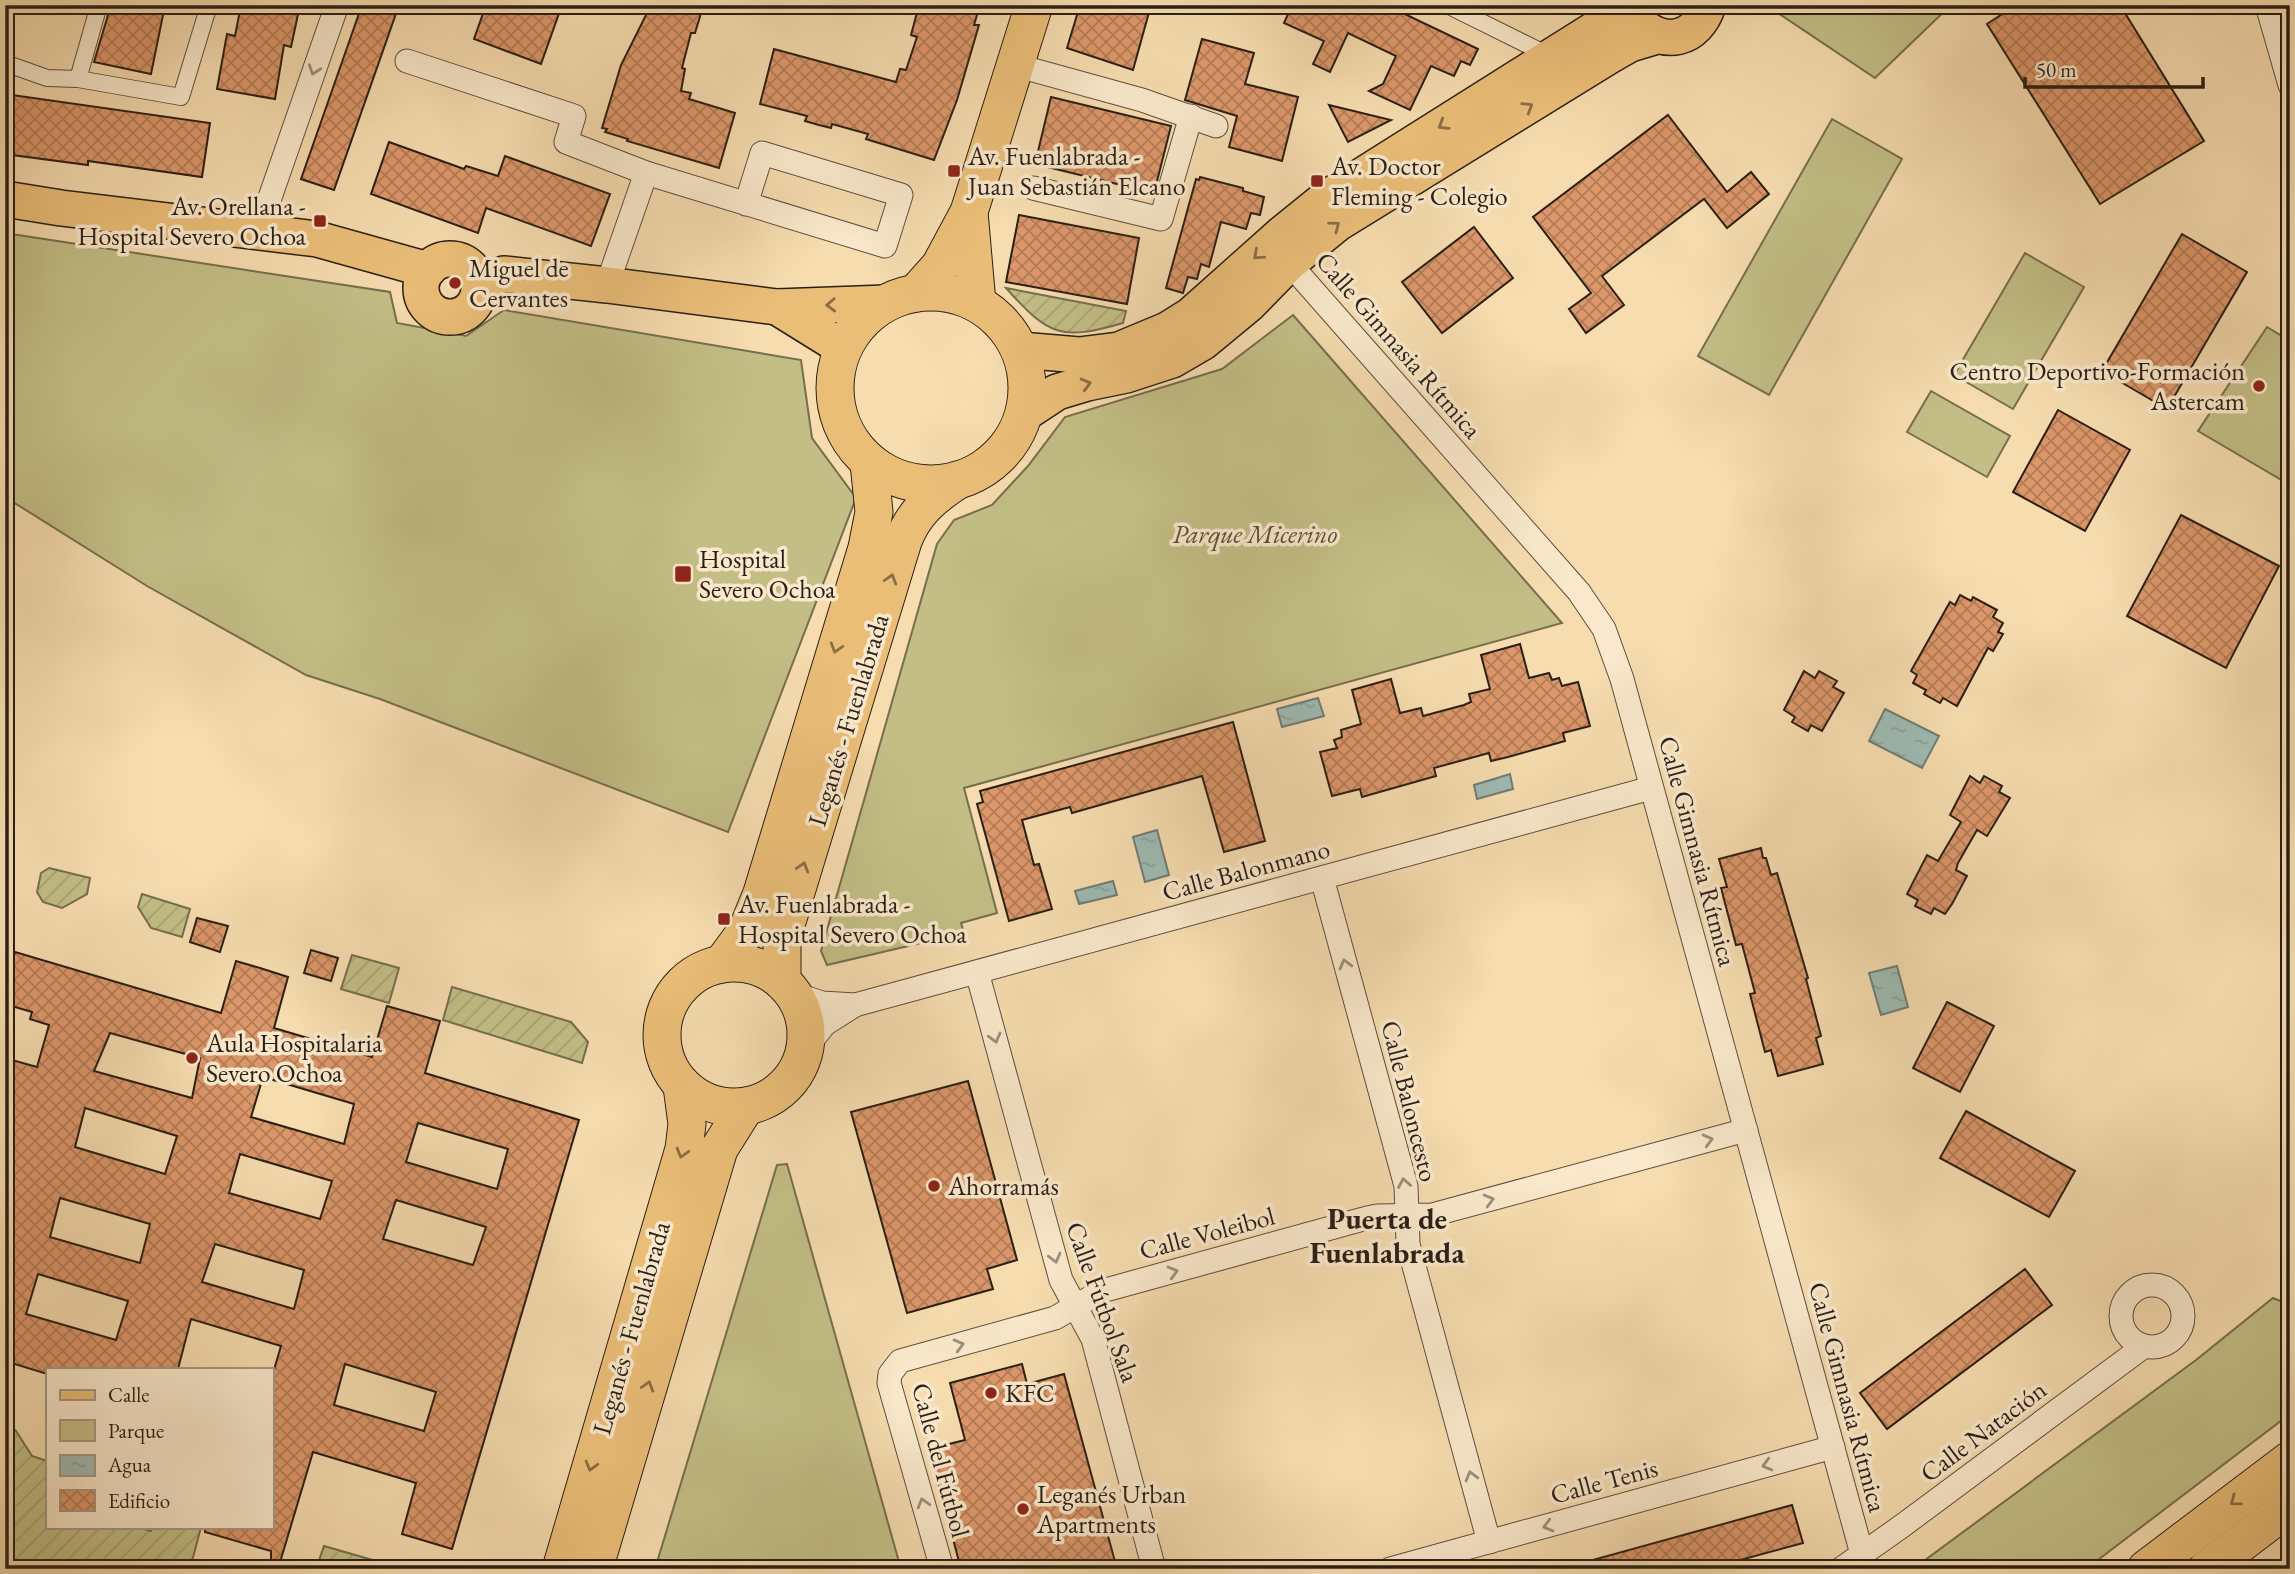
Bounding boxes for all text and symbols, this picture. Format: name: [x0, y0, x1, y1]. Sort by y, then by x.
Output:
scale bar: [2025, 46, 2204, 90]
text: 50 m: [2036, 56, 2077, 83]
one-way arrow: [309, 63, 323, 75]
one-way arrow: [1520, 102, 1533, 115]
one-way arrow: [1438, 116, 1451, 129]
place label: Av. Fuenlabrada - Juan Sebastián Elcano: [966, 139, 1186, 203]
place label: Av. Doctor Fleming - Colegio: [1330, 149, 1508, 213]
marker: Av. Fuenlabrada - Juan Sebastián Elcano: [946, 163, 962, 179]
marker: Av. Doctor Fleming - Colegio: [1309, 173, 1325, 189]
place label: Av. Orellana - Hospital Severo Ochoa: [77, 189, 307, 253]
marker: Av. Orellana - Hospital Severo Ochoa: [312, 213, 328, 229]
one-way arrow: [1327, 222, 1340, 235]
street label: Calle Gimnasia Rítmica: [1308, 244, 1490, 446]
one-way arrow: [1253, 247, 1266, 260]
place label: Miguel de Cervantes: [469, 251, 569, 315]
marker: Miguel de Cervantes: [447, 275, 463, 291]
one-way arrow: [826, 297, 837, 312]
place label: Centro Deportivo-Formación Astercam: [1949, 354, 2245, 418]
one-way arrow: [1080, 378, 1092, 392]
marker: Centro Deportivo-Formación Astercam: [2251, 378, 2267, 394]
park label: Parque Micerino: [1173, 517, 1338, 552]
place label: Hospital Severo Ochoa: [699, 542, 836, 606]
marker: Hospital Severo Ochoa: [673, 564, 693, 584]
one-way arrow: [882, 573, 897, 585]
street label: Leganés - Fuenlabrada: [800, 609, 897, 830]
one-way arrow: [830, 641, 844, 654]
street label: Calle Gimnasia Rítmica: [1651, 732, 1745, 970]
street label: Calle Balonmano: [1158, 831, 1334, 909]
one-way arrow: [795, 861, 810, 873]
place label: Av. Fuenlabrada - Hospital Severo Ochoa: [737, 887, 967, 951]
marker: Av. Fuenlabrada - Hospital Severo Ochoa: [716, 911, 732, 927]
one-way arrow: [1339, 958, 1354, 970]
street label: Calle Baloncesto: [1374, 1017, 1446, 1185]
place label: Aula Hospitalaria Severo Ochoa: [205, 1026, 383, 1090]
one-way arrow: [986, 1032, 1001, 1044]
marker: Aula Hospitalaria Severo Ochoa: [184, 1050, 200, 1066]
one-way arrow: [1702, 1134, 1714, 1149]
one-way arrow: [676, 1147, 690, 1159]
place label: Ahorramás: [947, 1169, 1059, 1203]
marker: Ahorramás: [926, 1178, 942, 1194]
one-way arrow: [1397, 1178, 1412, 1189]
one-way arrow: [1482, 1194, 1494, 1208]
street label: Calle Voleibol: [1136, 1199, 1278, 1267]
district label: Puerta de Fuenlabrada: [1309, 1199, 1465, 1272]
street label: Leganés - Fuenlabrada: [584, 1217, 678, 1439]
street label: Calle Fútbol Sala: [1058, 1217, 1148, 1387]
one-way arrow: [1047, 1252, 1061, 1264]
one-way arrow: [1167, 1265, 1179, 1280]
street label: Calle Gimnasia Rítmica: [1801, 1278, 1895, 1516]
one-way arrow: [952, 1338, 964, 1353]
legend: [46, 1368, 273, 1528]
street label: Calle Natación: [1913, 1372, 2053, 1490]
place label: KFC: [1005, 1376, 1054, 1410]
street label: Calle del Fútbol: [904, 1379, 978, 1541]
one-way arrow: [640, 1380, 655, 1392]
text: Calle: [108, 1381, 150, 1408]
marker: KFC: [983, 1385, 999, 1401]
text: Parque: [108, 1417, 164, 1444]
street label: Calle Tenis: [1546, 1450, 1662, 1512]
text: Agua: [107, 1451, 152, 1478]
one-way arrow: [1761, 1457, 1773, 1472]
one-way arrow: [584, 1459, 599, 1471]
one-way arrow: [1464, 1470, 1479, 1482]
place label: Leganés Urban Apartments: [1036, 1477, 1187, 1541]
text: Edificio: [108, 1487, 170, 1514]
one-way arrow: [2231, 1493, 2243, 1506]
one-way arrow: [917, 1497, 932, 1509]
marker: Leganés Urban Apartments: [1015, 1501, 1031, 1517]
one-way arrow: [1542, 1517, 1554, 1532]

